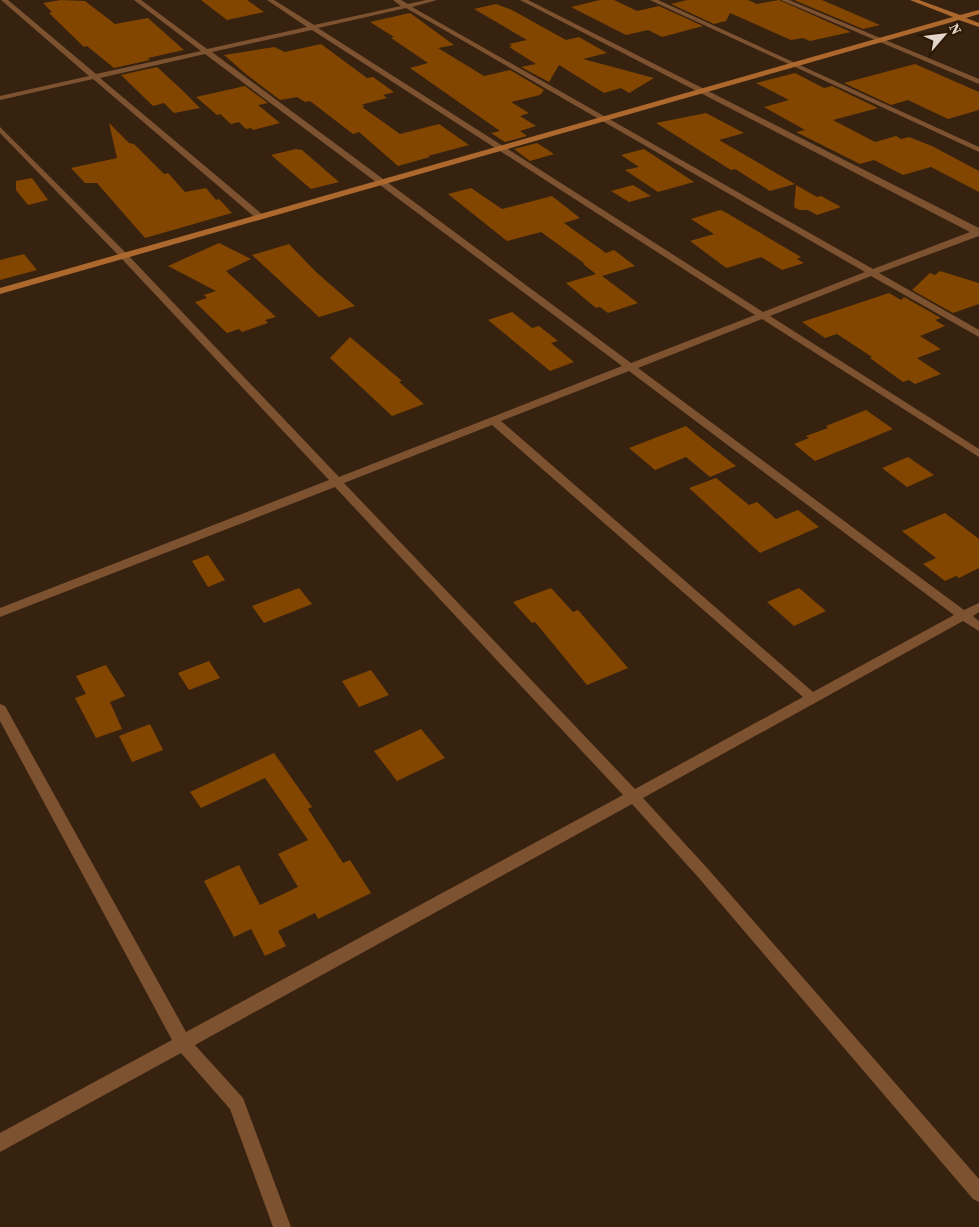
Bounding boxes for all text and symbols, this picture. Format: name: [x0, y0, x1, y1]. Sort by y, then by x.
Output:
north arrow: [919, 10, 969, 60]
text: N: [944, 20, 967, 38]

